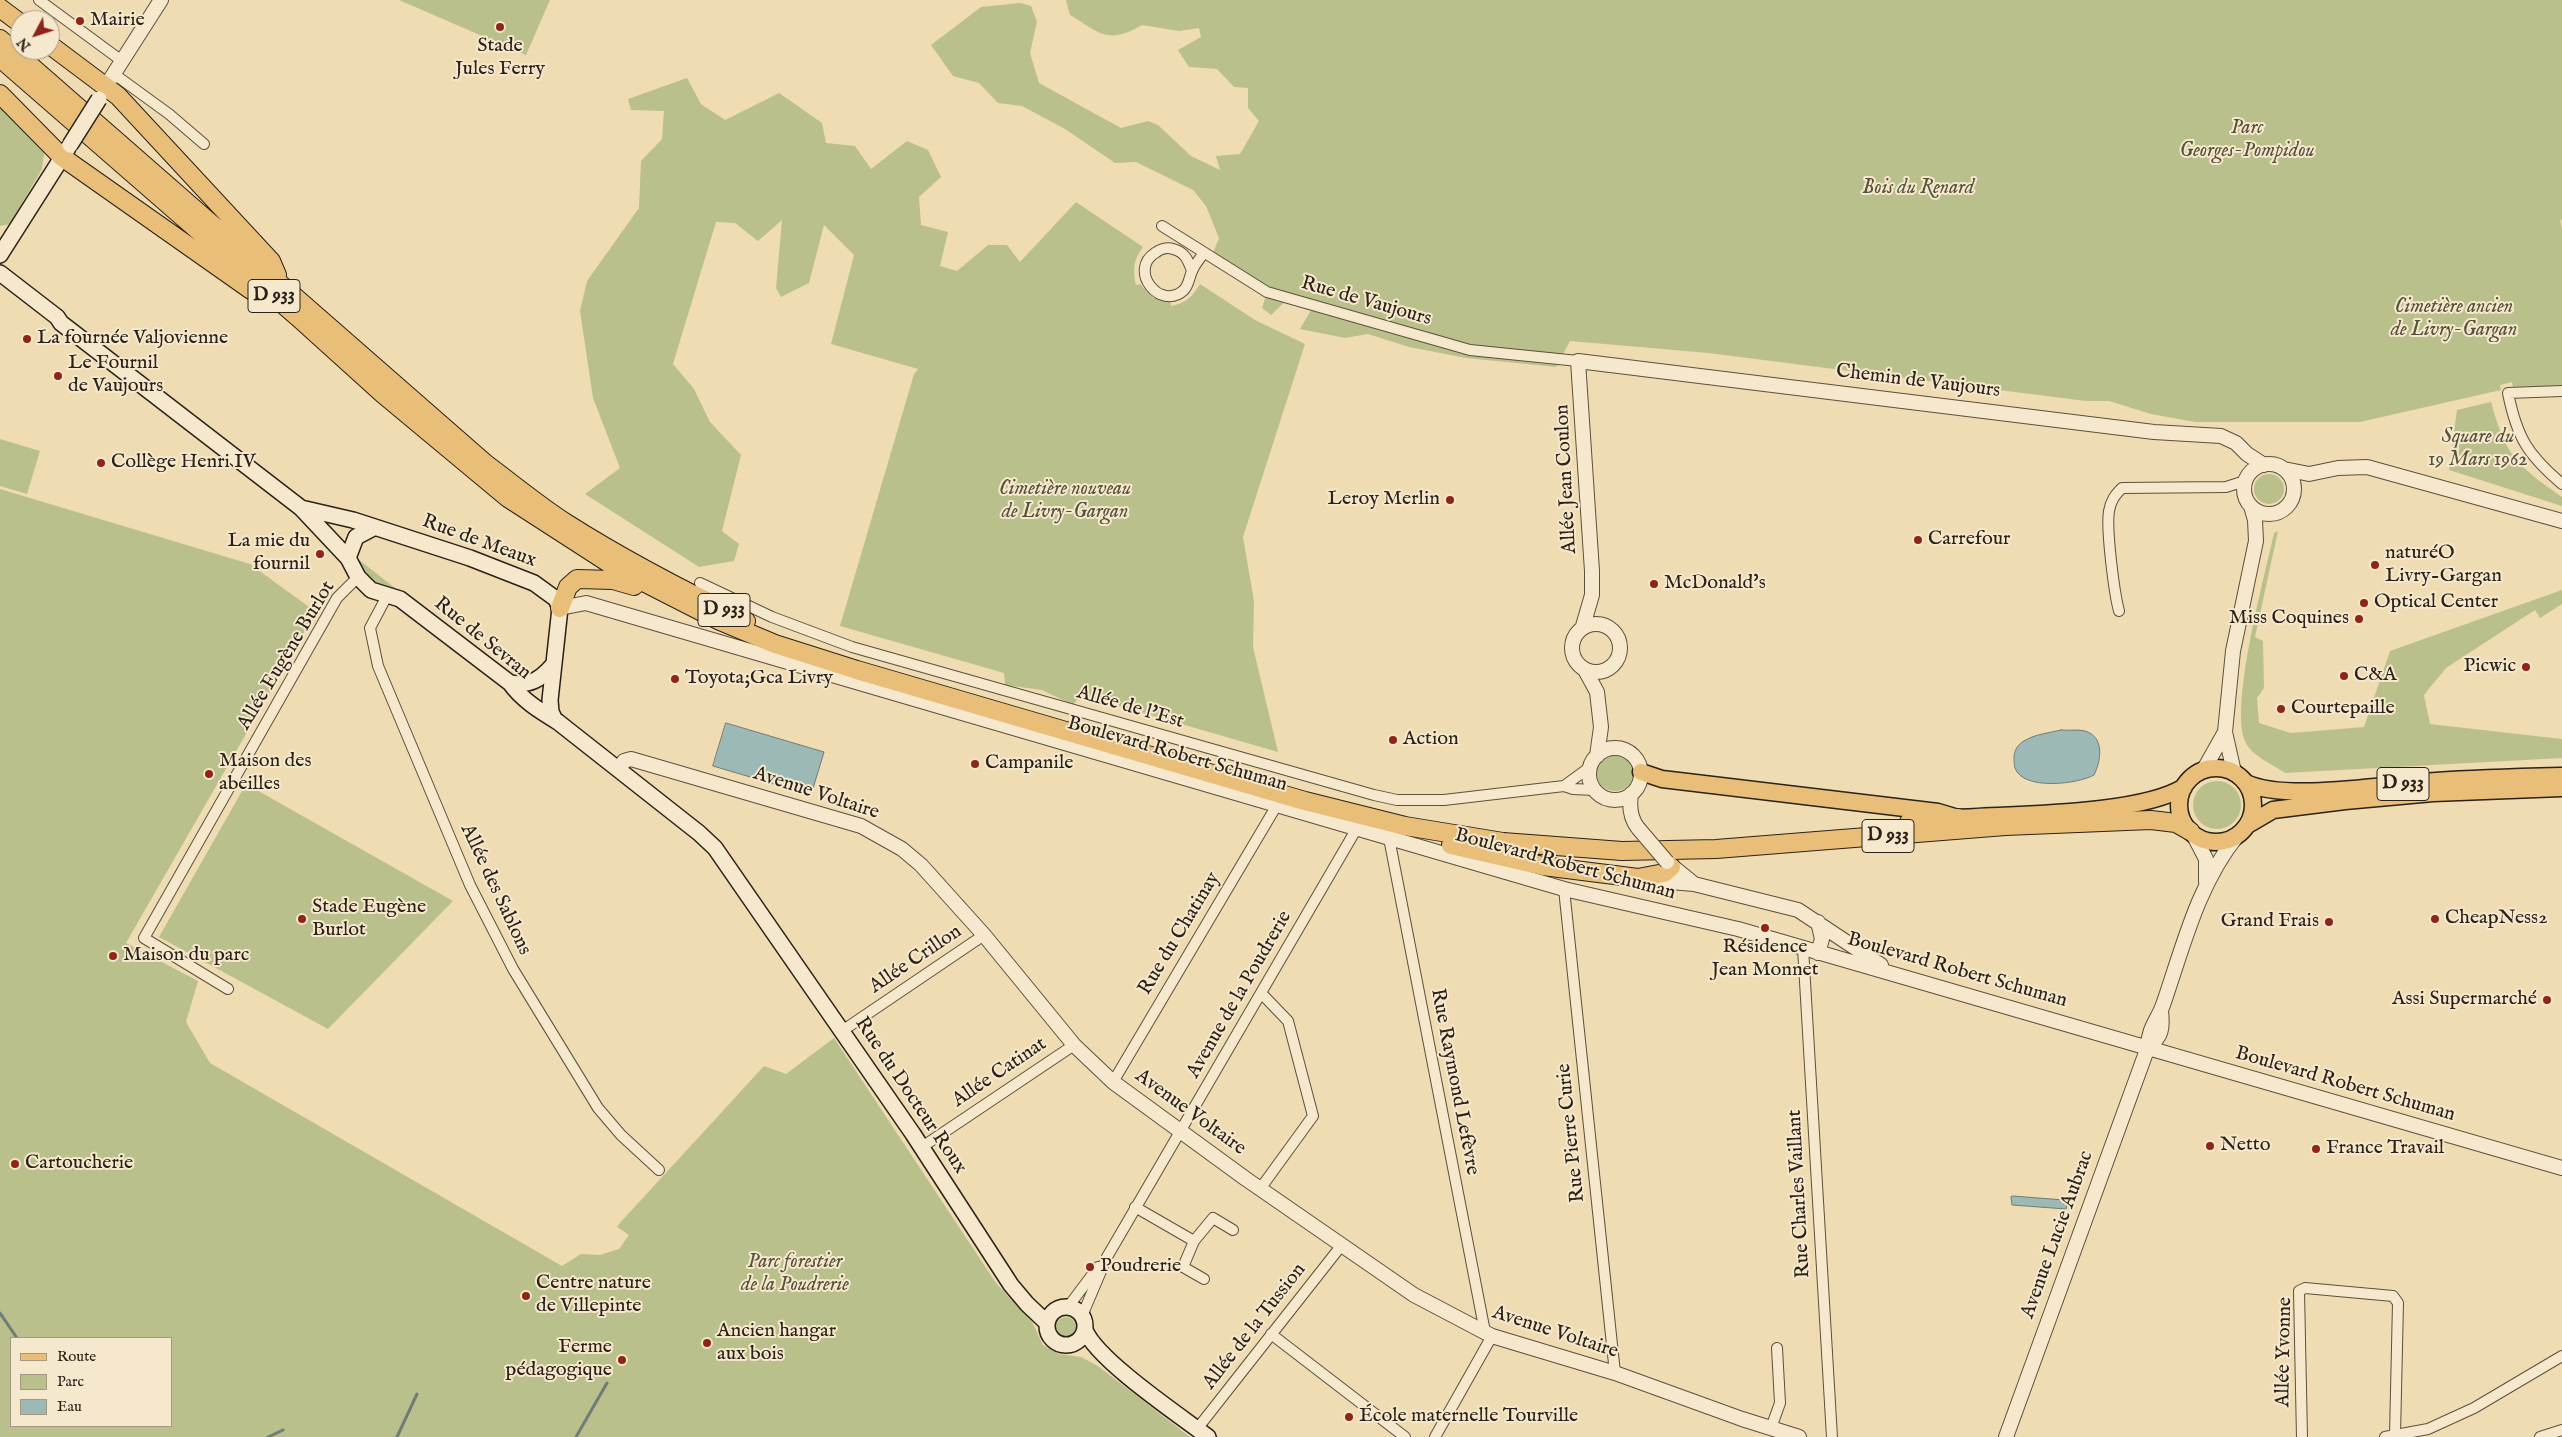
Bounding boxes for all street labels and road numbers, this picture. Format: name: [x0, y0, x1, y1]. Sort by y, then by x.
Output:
street label: Rue de Vaujours: [1298, 272, 1434, 332]
road number: D 933: [248, 280, 300, 312]
street label: Chemin de Vaujours: [1835, 360, 2001, 404]
street label: Allée Jean Coulon: [1551, 404, 1583, 554]
street label: Rue de Meaux: [419, 510, 539, 574]
street label: Allée Eugène Burlot: [233, 577, 341, 735]
street label: Rue de Sevran: [429, 592, 535, 686]
road number: D 933: [698, 594, 750, 626]
street label: Allée de l'Est: [1074, 681, 1186, 735]
street label: Boulevard Robert Schuman: [1064, 712, 1290, 798]
street label: Avenue Voltaire: [750, 762, 882, 826]
road number: D 933: [2377, 768, 2429, 801]
road number: D 933: [1862, 819, 1914, 852]
street label: Allée des Sablons: [454, 821, 536, 959]
street label: Boulevard Robert Schuman: [1452, 824, 1678, 906]
street label: Rue du Chatinay: [1134, 868, 1226, 1000]
street label: Avenue de la Poudrerie: [1182, 907, 1298, 1083]
street label: Allée Crillon: [865, 920, 967, 1000]
street label: Boulevard Robert Schuman: [1844, 928, 2070, 1014]
street label: Rue Raymond Lefèvre: [1424, 987, 1484, 1177]
street label: Rue du Docteur Roux: [849, 1013, 971, 1179]
street label: Allée Catinat: [948, 1033, 1052, 1113]
street label: Boulevard Robert Schuman: [2232, 1042, 2458, 1128]
street label: Rue Pierre Curie: [1553, 1062, 1591, 1204]
street label: Avenue Voltaire: [1130, 1065, 1250, 1161]
street label: Rue Charles Vaillant: [1784, 1109, 1816, 1279]
street label: Avenue Lucie Aubrac: [2017, 1148, 2099, 1322]
street label: Allée de la Tussion: [1198, 1259, 1312, 1395]
street label: Allée Yvonne: [2272, 1297, 2298, 1407]
street label: Avenue Voltaire: [1489, 1301, 1621, 1365]

